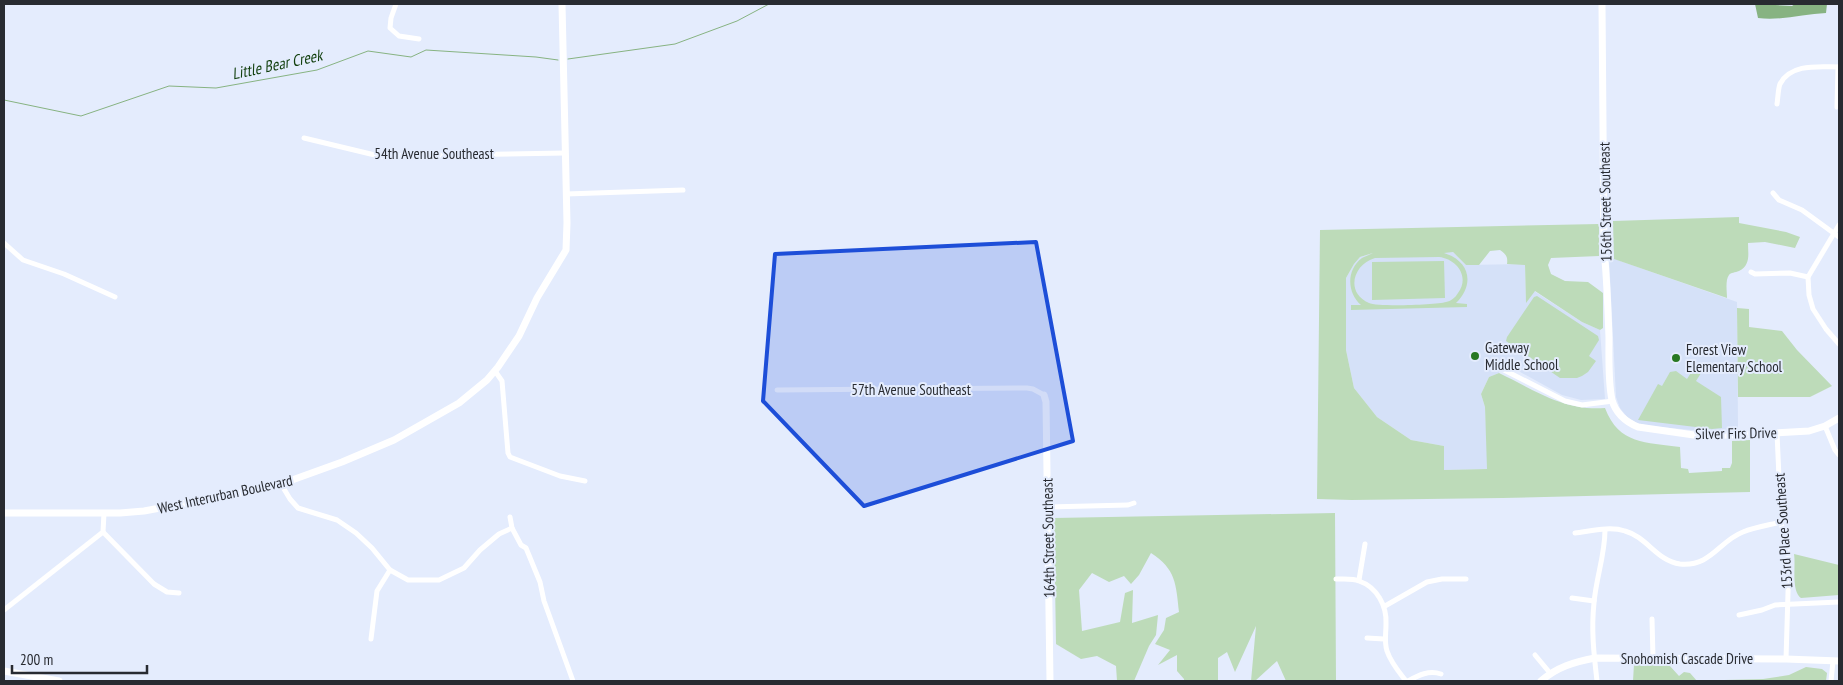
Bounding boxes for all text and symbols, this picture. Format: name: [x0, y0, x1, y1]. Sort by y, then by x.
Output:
water label: Little Bear Creek: [230, 44, 326, 83]
street label: 156th Street Southeast: [1594, 142, 1616, 262]
street label: 54th Avenue Southeast: [374, 144, 494, 163]
place label: Gateway Middle School: [1485, 338, 1559, 374]
place label: Forest View Elementary School: [1686, 340, 1783, 376]
marker: Gateway Middle School: [1469, 350, 1481, 362]
marker: Forest View Elementary School: [1670, 352, 1682, 364]
street label: 57th Avenue Southeast: [851, 380, 971, 399]
street label: Silver Firs Drive: [1695, 423, 1777, 443]
street label: West Interurban Boulevard: [156, 470, 294, 518]
street label: 153rd Place Southeast: [1769, 472, 1797, 590]
street label: 164th Street Southeast: [1037, 478, 1059, 598]
scale bar: [12, 642, 148, 674]
street label: Snohomish Cascade Drive: [1621, 649, 1753, 668]
text: 200 m: [20, 650, 53, 669]

